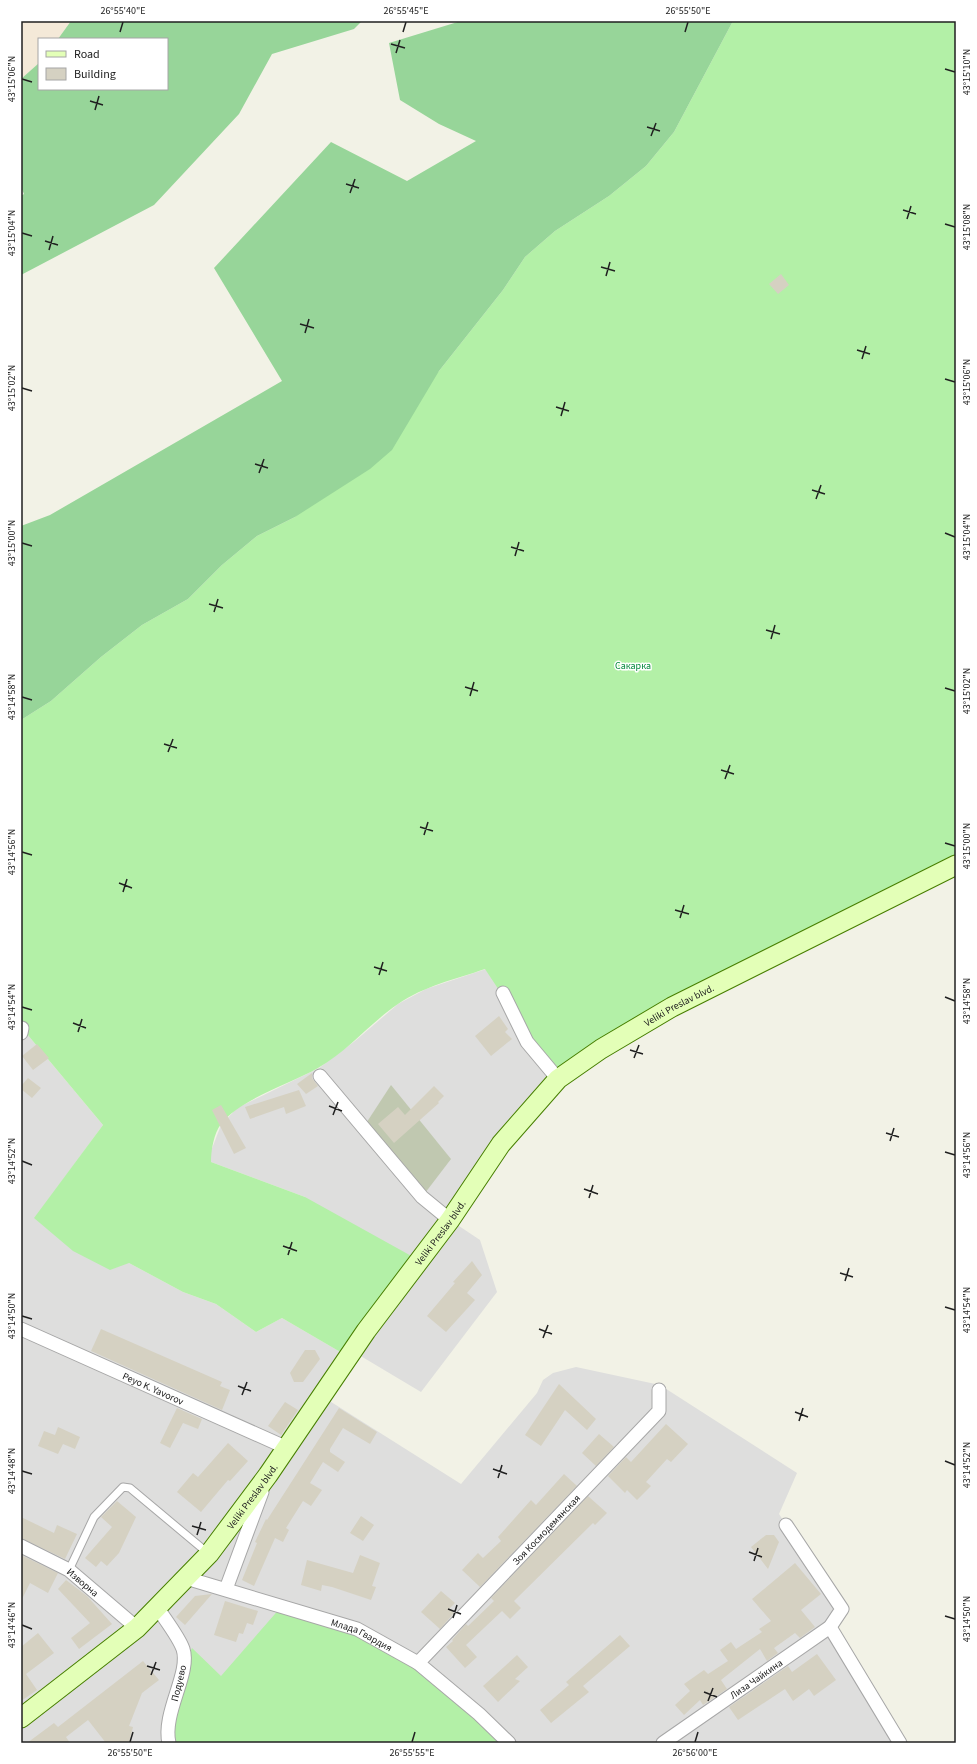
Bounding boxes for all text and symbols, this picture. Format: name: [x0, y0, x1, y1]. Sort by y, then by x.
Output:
text: 26°55'40"E: [100, 4, 146, 18]
text: 26°55'45"E: [383, 4, 429, 18]
text: 26°55'50"E: [665, 4, 711, 18]
legend: [38, 38, 168, 90]
text: Road: [74, 46, 100, 63]
text: 43°15'10"N: [960, 49, 974, 95]
text: 43°15'06"N: [5, 56, 19, 102]
text: Building: [74, 66, 116, 83]
text: 43°15'08"N: [960, 204, 974, 250]
text: 43°15'04"N: [5, 210, 19, 256]
text: 43°15'06"N: [960, 359, 974, 405]
text: 43°15'02"N: [5, 365, 19, 411]
text: 43°15'04"N: [960, 514, 974, 560]
text: 43°15'00"N: [5, 520, 19, 566]
park label: Сакарка: [615, 659, 651, 673]
text: 43°15'02"N: [960, 668, 974, 714]
text: 43°14'58"N: [5, 674, 19, 720]
text: 43°15'00"N: [960, 823, 974, 869]
text: 43°14'56"N: [5, 829, 19, 875]
text: 43°14'58"N: [960, 978, 974, 1024]
street label: Veliki Preslav blvd.: [642, 981, 717, 1030]
text: 43°14'54"N: [5, 984, 19, 1030]
text: 43°14'56"N: [960, 1132, 974, 1178]
text: 43°14'52"N: [5, 1138, 19, 1184]
street label: Veliki Preslav blvd.: [412, 1198, 469, 1269]
text: 43°14'54"N: [960, 1287, 974, 1333]
text: 43°14'50"N: [5, 1293, 19, 1339]
street label: Peyo K. Yavorov: [120, 1369, 186, 1409]
text: 43°14'52"N: [960, 1442, 974, 1488]
text: 43°14'48"N: [5, 1448, 19, 1494]
street label: Veliki Preslav blvd.: [224, 1462, 281, 1532]
street label: Зоя Космодемянская: [510, 1492, 584, 1568]
street label: Изворна: [63, 1565, 101, 1600]
text: 43°14'50"N: [960, 1596, 974, 1642]
text: 43°14'46"N: [5, 1602, 19, 1648]
street label: Млада Гвардия: [329, 1616, 395, 1655]
street label: Лиза Чайкина: [727, 1656, 786, 1703]
street label: Подуево: [168, 1663, 190, 1703]
text: 26°55'50"E: [107, 1746, 153, 1760]
text: 26°55'55"E: [389, 1746, 435, 1760]
text: 26°56'00"E: [672, 1746, 718, 1760]

